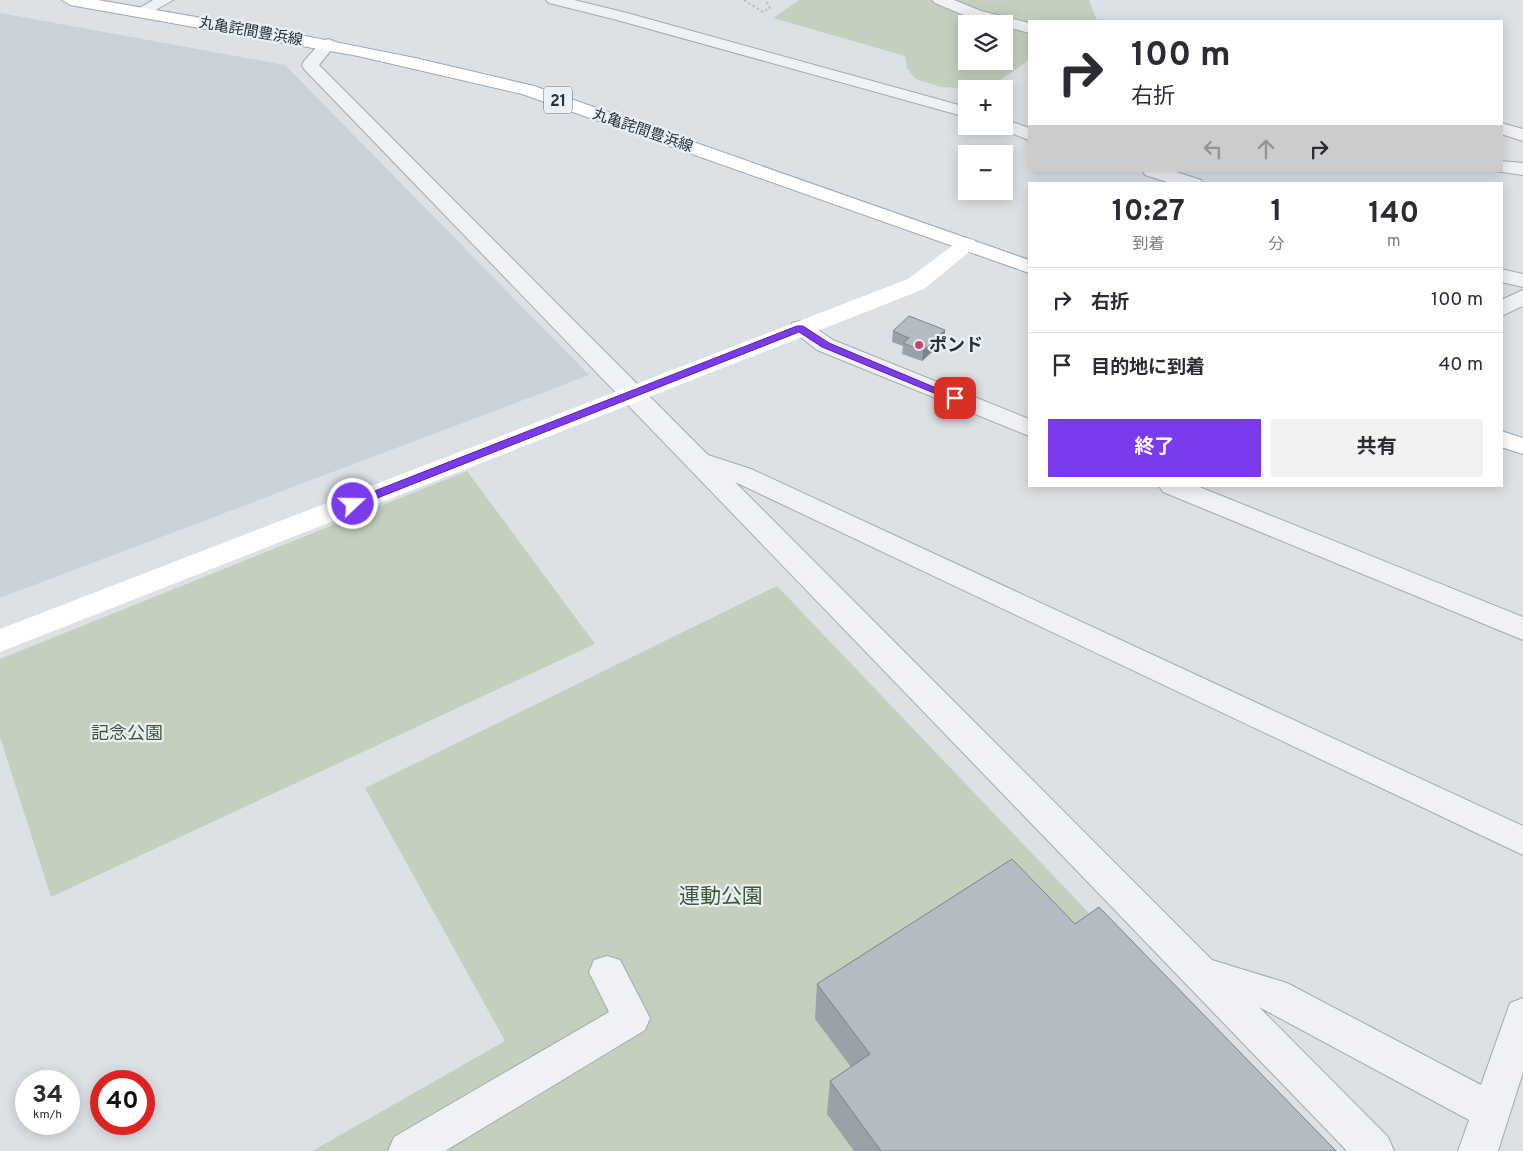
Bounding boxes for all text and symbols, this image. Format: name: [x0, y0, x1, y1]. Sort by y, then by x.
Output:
street label: 丸亀詫間豊浜線: [197, 14, 304, 51]
map controls: [958, 15, 1013, 200]
button: layers: [958, 15, 1013, 70]
text: 100 m: [1131, 34, 1231, 78]
icon: right: [1048, 40, 1113, 105]
button: +: [958, 80, 1013, 135]
text: 右折: [1131, 84, 1175, 111]
road number: 21: [544, 86, 572, 114]
street label: 丸亀詫間豊浜線: [590, 105, 695, 157]
icon: left: [1199, 135, 1227, 163]
icon: ahead: [1252, 135, 1280, 163]
icon: right: [1305, 135, 1333, 163]
button: −: [958, 145, 1013, 200]
text: 10:27: [1112, 194, 1185, 231]
text: 1: [1271, 194, 1283, 231]
text: 140: [1368, 196, 1419, 233]
text: m: [1387, 232, 1401, 252]
text: 到着: [1132, 235, 1164, 255]
text: 分: [1269, 235, 1285, 255]
icon: right: [1048, 286, 1076, 314]
text: 100 m: [1431, 288, 1483, 312]
text: 右折: [1091, 291, 1129, 315]
place label: ポンド: [929, 335, 983, 358]
marker: ポンド: [913, 339, 925, 351]
icon: arrive: [1048, 351, 1076, 379]
text: 40 m: [1438, 353, 1483, 377]
text: 目的地に到着: [1091, 356, 1205, 380]
pin: [934, 377, 976, 419]
icon: arrive: [941, 384, 969, 412]
button: 終了: [1048, 419, 1261, 477]
button: 共有: [1271, 419, 1483, 477]
position arrow: [326, 477, 378, 529]
park label: 記念公園: [91, 723, 163, 746]
park label: 運動公園: [679, 884, 763, 911]
speed limit sign: 40: [90, 1070, 155, 1135]
text: 34: [32, 1080, 63, 1112]
text: km/h: [33, 1107, 62, 1123]

